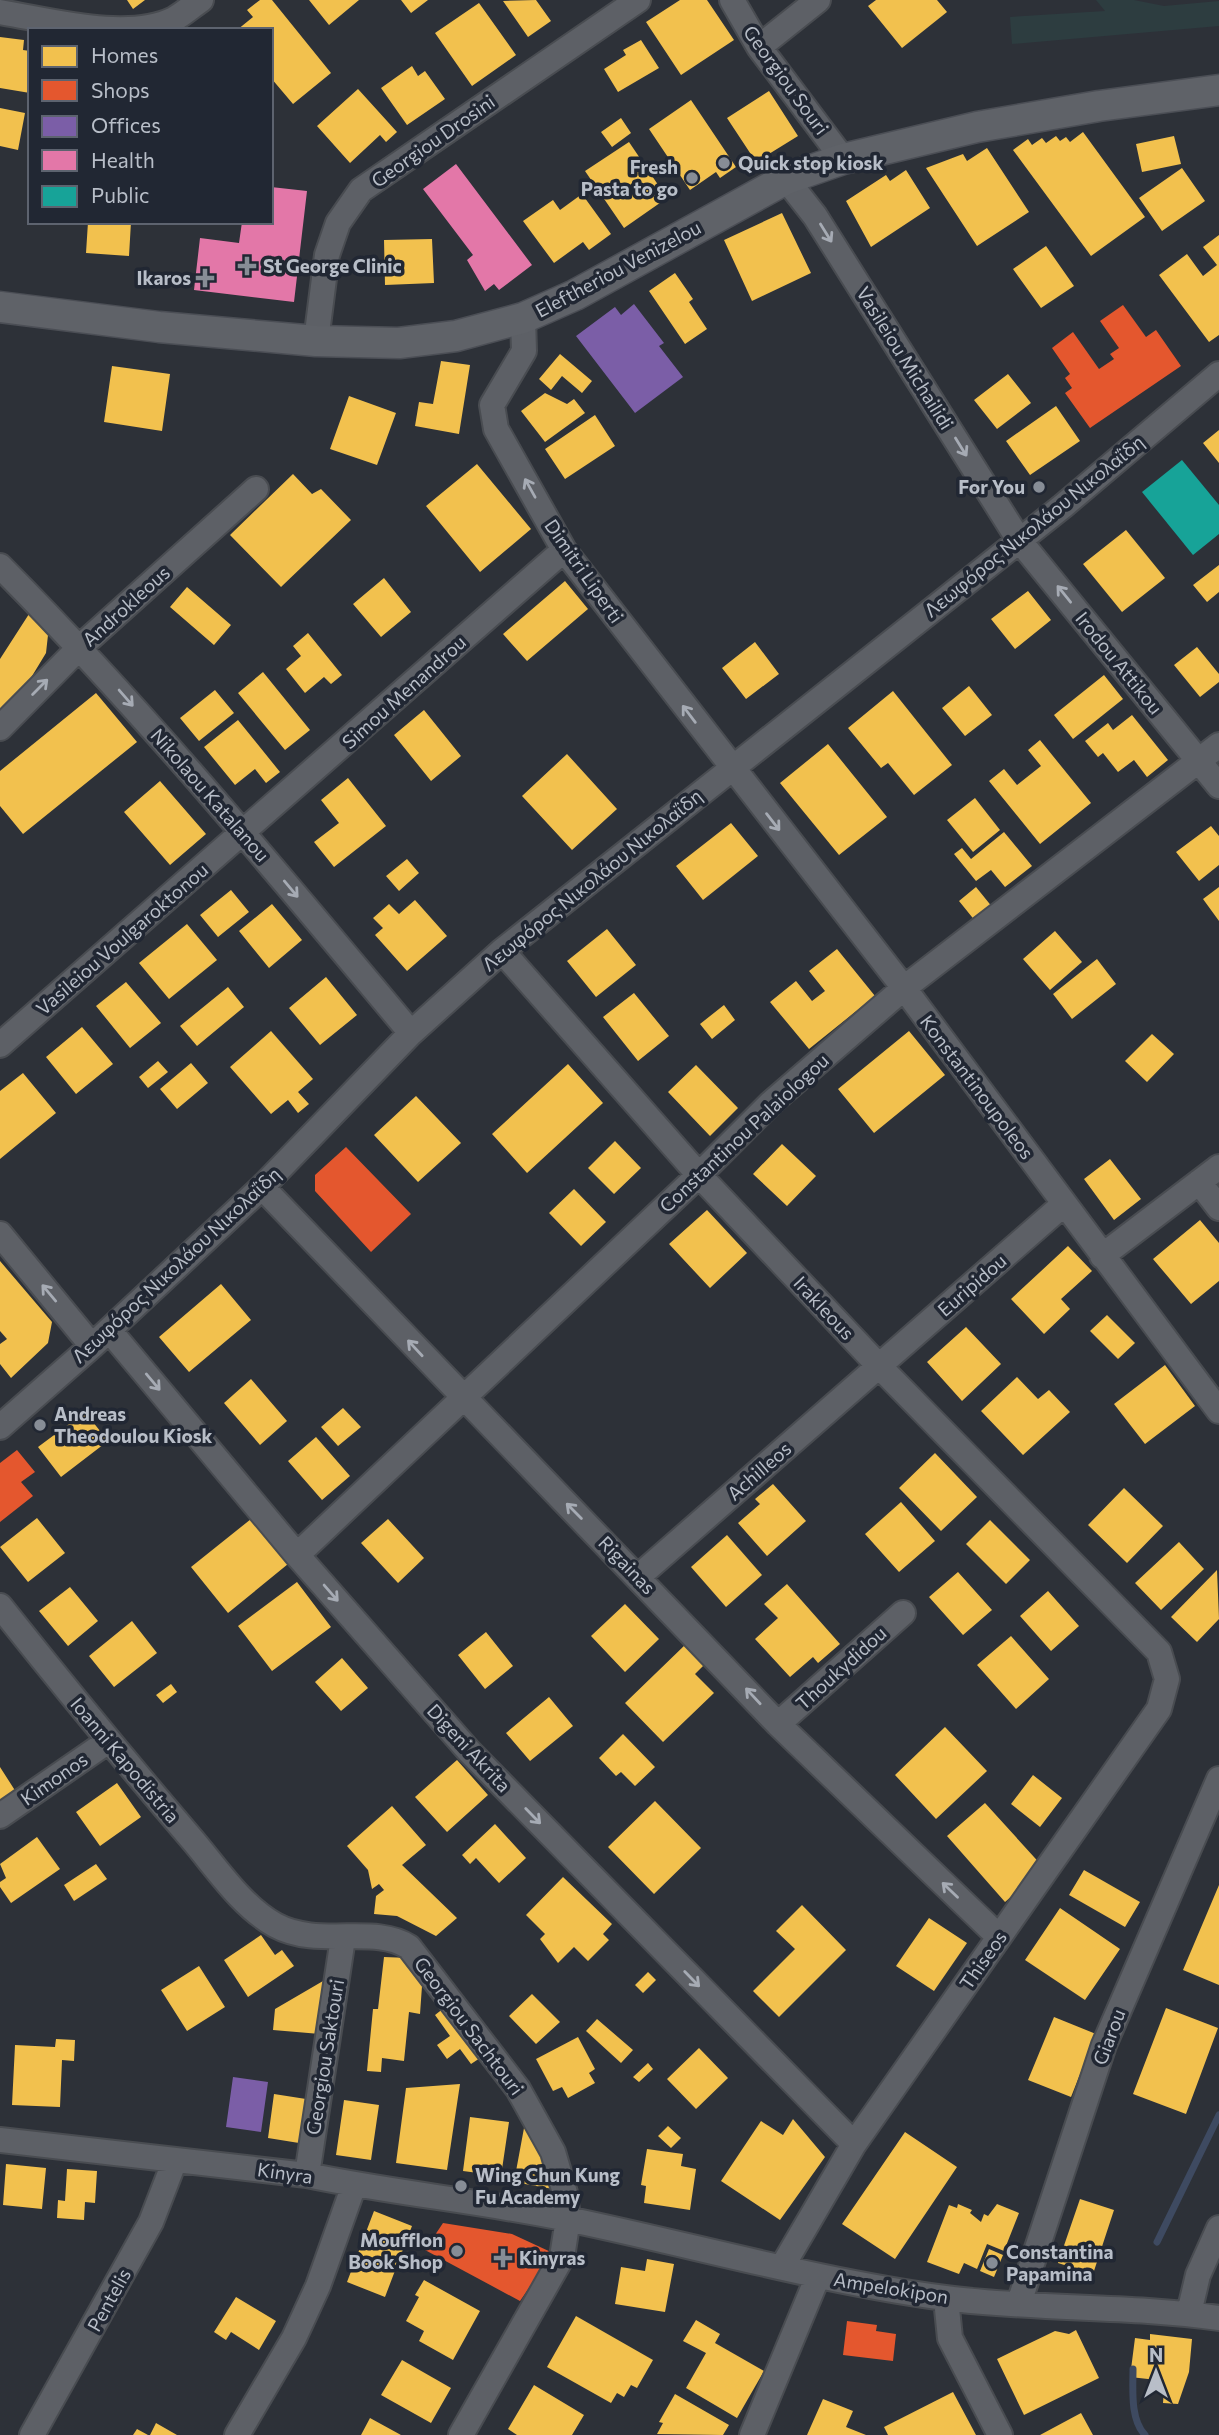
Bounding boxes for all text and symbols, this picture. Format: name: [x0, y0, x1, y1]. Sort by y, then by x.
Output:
street label: Georgiou Souri: [739, 21, 834, 139]
legend: [28, 28, 273, 224]
text: Homes: [91, 42, 158, 67]
text: Shops: [91, 77, 150, 102]
street label: Georgiou Drosini: [367, 89, 499, 192]
text: Offices: [91, 112, 161, 137]
text: Health: [91, 147, 155, 172]
place label: Quick stop kiosk: [738, 151, 883, 174]
place label: Fresh Pasta to go: [581, 155, 678, 200]
marker: Quick stop kiosk: [716, 155, 732, 171]
marker: Fresh Pasta to go: [684, 170, 700, 186]
text: Public: [91, 182, 149, 207]
street label: Eleftheriou Venizelou: [531, 215, 704, 322]
one-way arrow: [820, 223, 834, 243]
place label: St George Clinic: [263, 254, 402, 277]
marker: St George Clinic: [237, 256, 257, 276]
place label: Ikaros: [137, 266, 191, 289]
marker: Ikaros: [197, 270, 213, 286]
street label: Vasileiou Michailidi: [852, 282, 959, 434]
street label: Λεωφόρος Νικολάου Νικολαΐδη: [919, 430, 1148, 622]
one-way arrow: [954, 436, 968, 456]
place label: For You: [958, 475, 1025, 498]
one-way arrow: [523, 479, 537, 499]
marker: For You: [1031, 479, 1047, 495]
street label: Dimitri Liperti: [540, 514, 629, 627]
street label: Androkleous: [77, 560, 174, 651]
one-way arrow: [1056, 586, 1071, 604]
street label: Irodou Attikou: [1071, 607, 1168, 719]
street label: Simou Menandrou: [337, 630, 470, 753]
one-way arrow: [32, 679, 49, 696]
one-way arrow: [117, 689, 133, 707]
one-way arrow: [682, 705, 696, 724]
street label: Nikolaou Katalanou: [146, 723, 274, 866]
street label: Λεωφόρος Νικολάου Νικολαΐδη: [477, 784, 706, 976]
one-way arrow: [765, 812, 780, 830]
street label: Vasileiou Voulgaroktonou: [31, 858, 212, 1020]
one-way arrow: [283, 879, 298, 897]
street label: Konstantinoupoleos: [916, 1010, 1039, 1163]
street label: Constantinou Palaiologou: [654, 1048, 833, 1217]
street label: Λεωφόρος Νικολάου Νικολαΐδη: [67, 1162, 285, 1367]
street label: Euripidou: [933, 1249, 1011, 1321]
street label: Irakleous: [789, 1271, 860, 1344]
one-way arrow: [41, 1285, 57, 1303]
one-way arrow: [406, 1340, 423, 1357]
one-way arrow: [145, 1373, 161, 1391]
place label: Andreas Theodoulou Kiosk: [54, 1402, 212, 1447]
marker: Andreas Theodoulou Kiosk: [32, 1417, 48, 1433]
street label: Achilleos: [722, 1437, 795, 1505]
one-way arrow: [565, 1502, 582, 1519]
street label: Rigainas: [594, 1531, 661, 1599]
one-way arrow: [323, 1584, 339, 1602]
street label: Thoukydidou: [791, 1621, 891, 1714]
one-way arrow: [744, 1688, 761, 1705]
street label: Ioanni Kapodistria: [66, 1692, 185, 1827]
street label: Digeni Akrita: [423, 1699, 516, 1796]
street label: Kimonos: [16, 1747, 92, 1810]
one-way arrow: [525, 1807, 542, 1824]
one-way arrow: [942, 1881, 959, 1898]
street label: Thiseos: [954, 1926, 1011, 1994]
street label: Georgiou Sachtouri: [410, 1952, 529, 2099]
one-way arrow: [684, 1970, 701, 1987]
street label: Georgiou Saktouri: [301, 1978, 348, 2136]
street label: Giarou: [1087, 2006, 1130, 2068]
street label: Kinyra: [256, 2157, 314, 2188]
place label: Wing Chun Kung Fu Academy: [475, 2163, 620, 2208]
marker: Wing Chun Kung Fu Academy: [453, 2178, 469, 2194]
place label: Moufflon Book Shop: [348, 2228, 443, 2273]
place label: Constantina Papamina: [1006, 2240, 1113, 2285]
marker: Moufflon Book Shop: [449, 2243, 465, 2259]
place label: Kinyras: [519, 2246, 585, 2269]
marker: Kinyras: [493, 2248, 513, 2268]
marker: Constantina Papamina: [984, 2255, 1000, 2271]
street label: Pentelis: [82, 2264, 135, 2335]
street label: Ampelokipon: [832, 2267, 950, 2308]
north arrow: [1121, 2337, 1191, 2407]
text: N: [1149, 2343, 1163, 2366]

